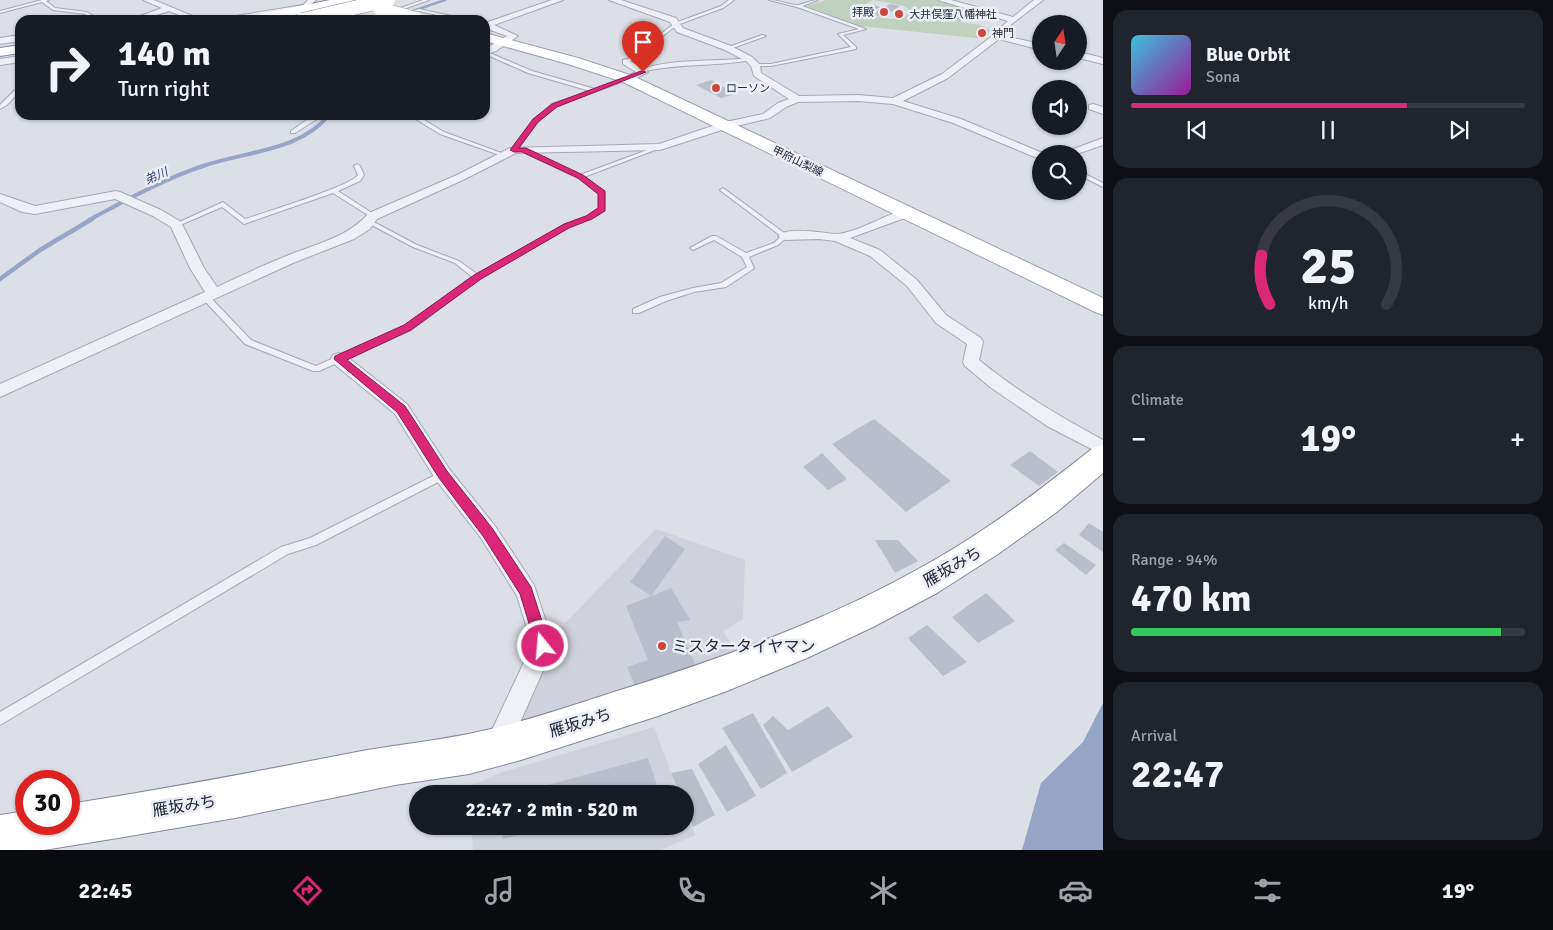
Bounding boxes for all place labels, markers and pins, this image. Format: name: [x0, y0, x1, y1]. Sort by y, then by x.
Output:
place label: 拝殿: [852, 6, 874, 19]
marker: 拝殿: [878, 6, 890, 18]
marker: 大井俣窪八幡神社: [893, 8, 905, 20]
place label: 大井俣窪八幡神社: [909, 8, 997, 21]
pin: [622, 21, 664, 72]
marker: 神門: [976, 27, 988, 39]
place label: 神門: [992, 27, 1014, 40]
marker: ローソン: [710, 82, 722, 94]
place label: ローソン: [726, 82, 770, 95]
place label: ミスタータイヤマン: [672, 637, 816, 657]
marker: ミスタータイヤマン: [656, 640, 668, 652]

